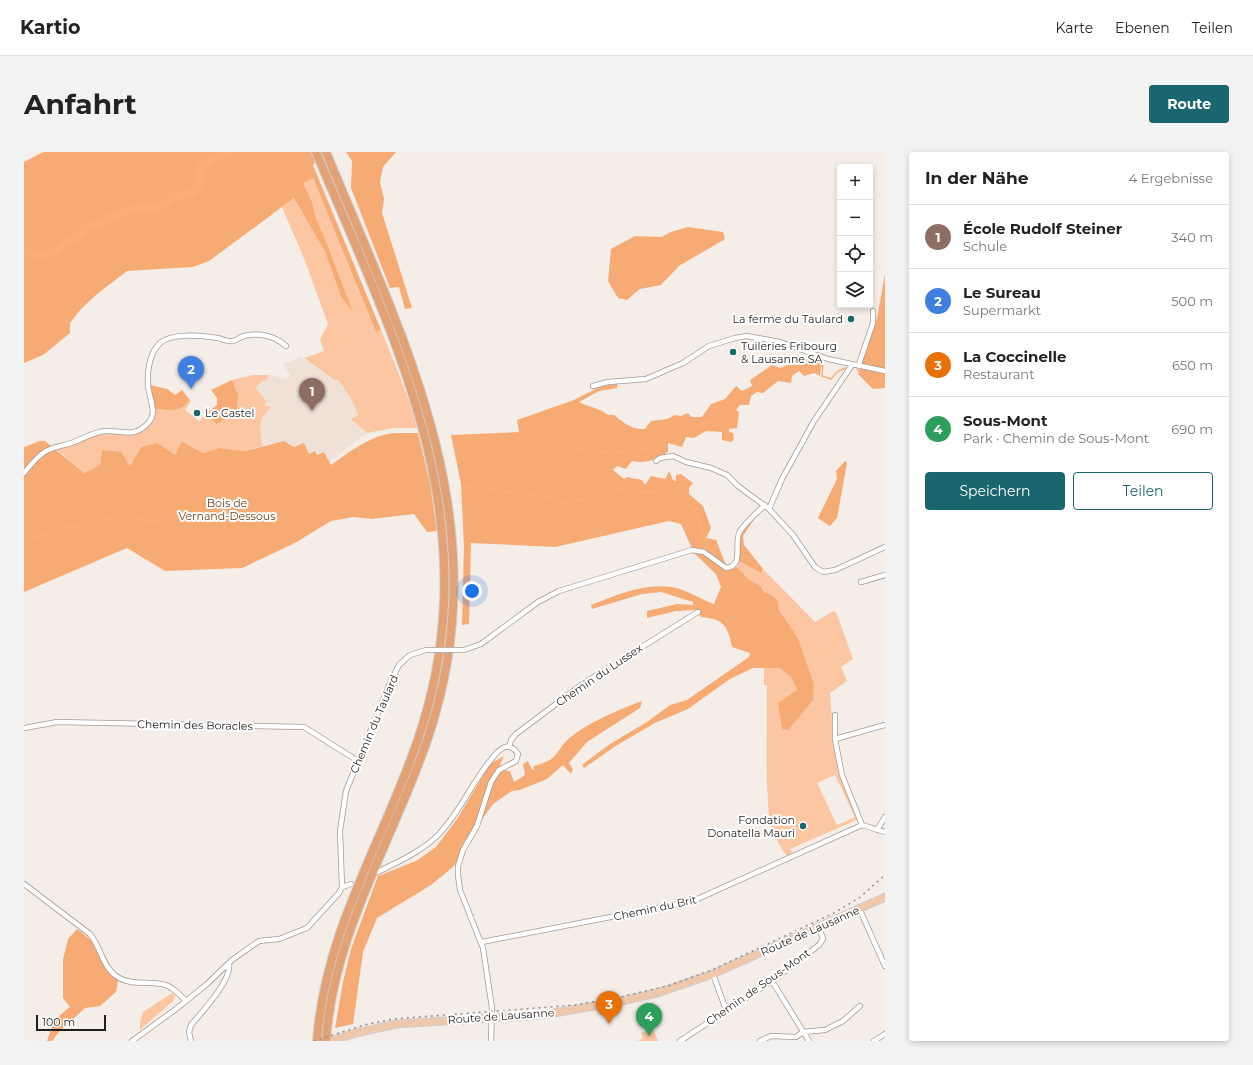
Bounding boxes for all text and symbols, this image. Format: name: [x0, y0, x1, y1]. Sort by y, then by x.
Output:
text: Kartio: [20, 16, 80, 39]
text: Karte: [1055, 19, 1093, 37]
text: Ebenen: [1115, 19, 1170, 37]
text: Teilen: [1192, 19, 1233, 37]
button: Route: [1149, 85, 1229, 123]
text: Anfahrt: [24, 87, 137, 121]
map controls: [837, 164, 873, 308]
button: +: [837, 164, 873, 200]
text: In der Nähe: [925, 168, 1029, 188]
text: 4 Ergebnisse: [1129, 170, 1213, 186]
button: −: [837, 200, 873, 236]
text: École Rudolf Steiner: [963, 219, 1122, 238]
text: 1: [935, 229, 941, 245]
text: 340 m: [1171, 229, 1213, 245]
button: locate: [837, 236, 873, 272]
text: Schule: [963, 238, 1007, 254]
button: layers: [837, 272, 873, 308]
text: Le Sureau: [963, 283, 1041, 302]
text: 2: [934, 293, 942, 309]
text: 500 m: [1171, 293, 1213, 309]
text: Supermarkt: [963, 302, 1041, 318]
place label: La ferme du Taulard: [733, 312, 843, 326]
marker: La ferme du Taulard: [846, 314, 856, 324]
place label: Tuileries Fribourg & Lausanne SA: [741, 339, 837, 366]
marker: Tuileries Fribourg & Lausanne SA: [728, 347, 738, 357]
text: La Coccinelle: [963, 347, 1067, 366]
pin: 2: [178, 356, 204, 389]
text: 3: [934, 357, 942, 373]
text: 650 m: [1172, 357, 1213, 373]
text: Restaurant: [963, 366, 1034, 382]
pin: 1: [299, 378, 325, 411]
place label: Le Castel: [205, 406, 254, 420]
marker: Le Castel: [192, 408, 202, 418]
text: Sous-Mont: [963, 411, 1048, 430]
text: 4: [934, 421, 942, 437]
text: 690 m: [1171, 421, 1213, 437]
text: Park · Chemin de Sous-Mont: [963, 430, 1149, 446]
button: Speichern: [925, 472, 1065, 510]
button: Teilen: [1073, 472, 1213, 510]
park label: Bois de Vernand-Dessous: [178, 496, 276, 523]
your location: [462, 581, 482, 601]
street label: Chemin du Lussex: [553, 641, 645, 709]
street label: Chemin du Taulard: [347, 673, 401, 775]
street label: Chemin des Boracles: [137, 717, 254, 733]
place label: Fondation Donatella Mauri: [707, 813, 795, 840]
marker: Fondation Donatella Mauri: [798, 821, 808, 831]
street label: Chemin du Brit: [612, 892, 698, 924]
street label: Route de Lausanne: [758, 903, 862, 959]
street label: Chemin de Sous-Mont: [703, 945, 813, 1028]
pin: 3: [596, 991, 622, 1024]
pin: 4: [636, 1003, 662, 1036]
street label: Route de Lausanne: [447, 1005, 555, 1027]
scale bar: [36, 1013, 106, 1032]
text: 100 m: [42, 1015, 75, 1029]

